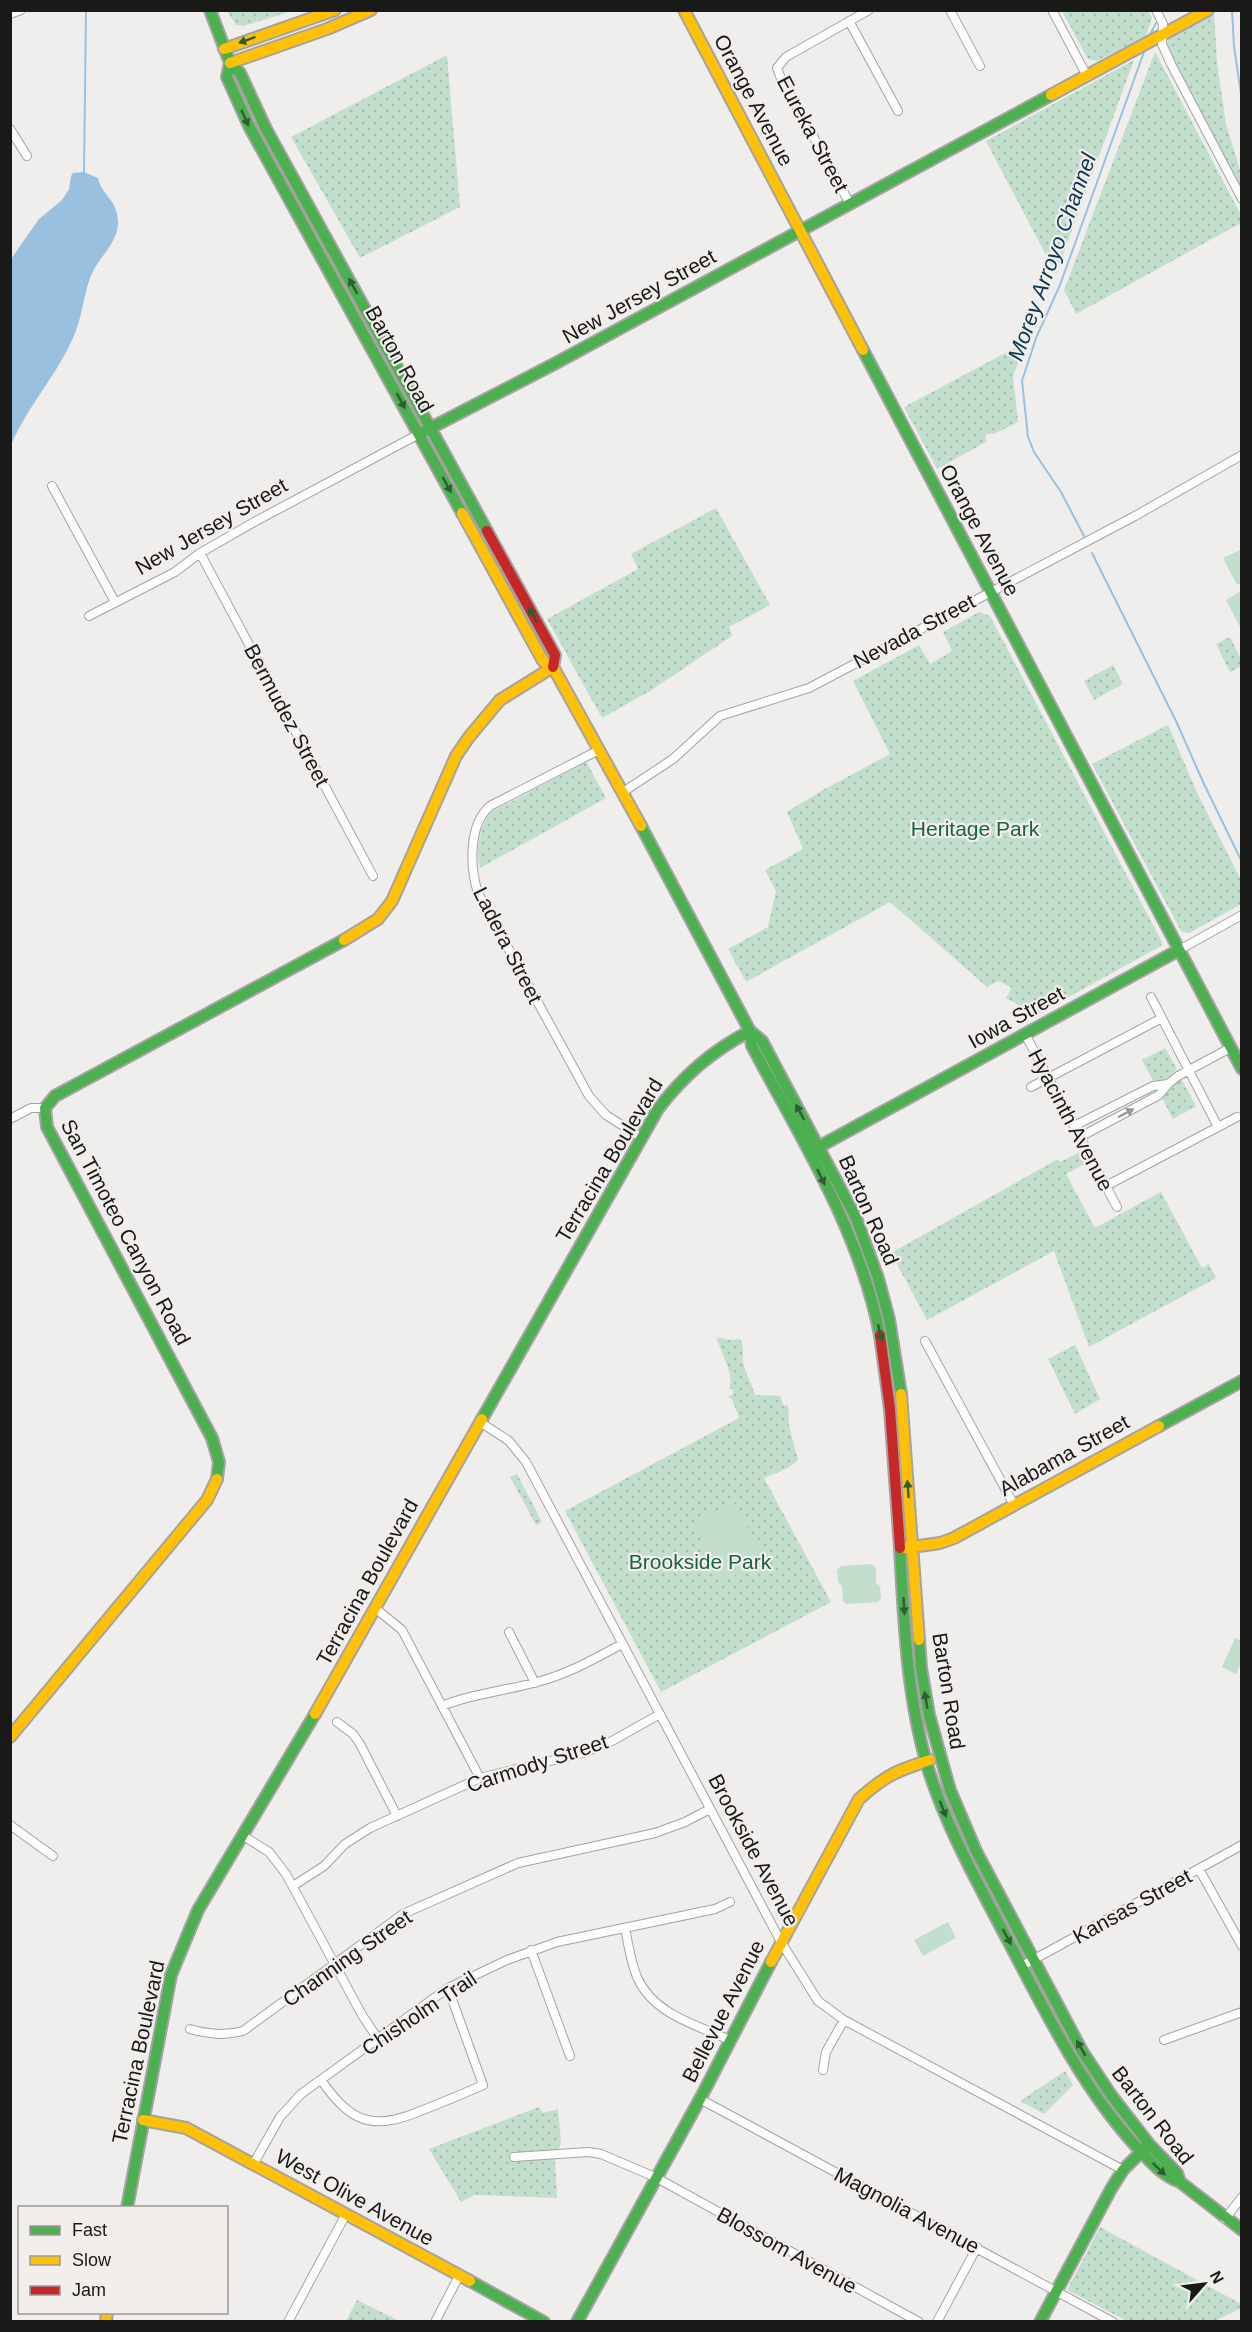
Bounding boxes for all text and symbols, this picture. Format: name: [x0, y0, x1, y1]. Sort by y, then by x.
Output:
street label: Orange Avenue: [710, 30, 798, 170]
one-way arrow: [238, 36, 256, 46]
street label: Eureka Street: [773, 72, 853, 196]
one-way arrow: [241, 109, 251, 127]
water label: Morey Arroyo Channel: [1003, 149, 1102, 364]
street label: New Jersey Street: [558, 244, 720, 348]
one-way arrow: [348, 277, 358, 294]
street label: Barton Road: [361, 302, 439, 416]
one-way arrow: [396, 393, 406, 410]
street label: Orange Avenue: [936, 460, 1024, 600]
street label: New Jersey Street: [131, 473, 291, 579]
one-way arrow: [442, 477, 452, 494]
street label: Nevada Street: [849, 589, 979, 673]
one-way arrow: [527, 607, 538, 623]
street label: Bermudez Street: [240, 640, 334, 790]
park label: Heritage Park: [911, 817, 1040, 840]
street label: Ladera Street: [469, 883, 547, 1007]
street label: Iowa Street: [964, 981, 1068, 1053]
street label: Hyacinth Avenue: [1024, 1045, 1118, 1195]
street label: Terracina Boulevard: [551, 1074, 667, 1246]
one-way arrow: [795, 1103, 805, 1120]
one-way arrow: [1117, 1108, 1135, 1118]
street label: San Timoteo Canyon Road: [57, 1115, 195, 1349]
street label: Barton Road: [835, 1151, 903, 1269]
one-way arrow: [816, 1169, 826, 1186]
one-way arrow: [875, 1324, 885, 1342]
street label: Alabama Street: [995, 1410, 1133, 1500]
one-way arrow: [904, 1479, 913, 1498]
street label: Terracina Boulevard: [312, 1495, 422, 1669]
park label: Brookside Park: [629, 1550, 772, 1573]
one-way arrow: [899, 1597, 909, 1616]
street label: Barton Road: [928, 1631, 970, 1751]
one-way arrow: [921, 1690, 930, 1709]
street label: Carmody Street: [464, 1729, 611, 1797]
street label: Brookside Avenue: [704, 1770, 804, 1930]
one-way arrow: [938, 1800, 948, 1818]
street label: Kansas Street: [1069, 1864, 1195, 1948]
street label: Channing Street: [278, 1905, 416, 2011]
one-way arrow: [1002, 1928, 1011, 1945]
street label: Bellevue Avenue: [677, 1936, 769, 2086]
street label: Terracina Boulevard: [107, 1958, 169, 2146]
street label: Chisholm Trail: [357, 1966, 481, 2060]
one-way arrow: [1075, 2040, 1086, 2056]
street label: Barton Road: [1108, 2061, 1198, 2169]
street label: West Olive Avenue: [272, 2144, 438, 2250]
one-way arrow: [1151, 2161, 1165, 2175]
street label: Magnolia Avenue: [831, 2162, 983, 2258]
street label: Blossom Avenue: [713, 2202, 861, 2298]
legend: [18, 2206, 228, 2314]
text: Fast: [72, 2220, 107, 2240]
text: Slow: [72, 2250, 112, 2270]
north arrow: [1174, 2254, 1234, 2314]
text: N: [1207, 2268, 1227, 2286]
text: Jam: [72, 2280, 106, 2300]

